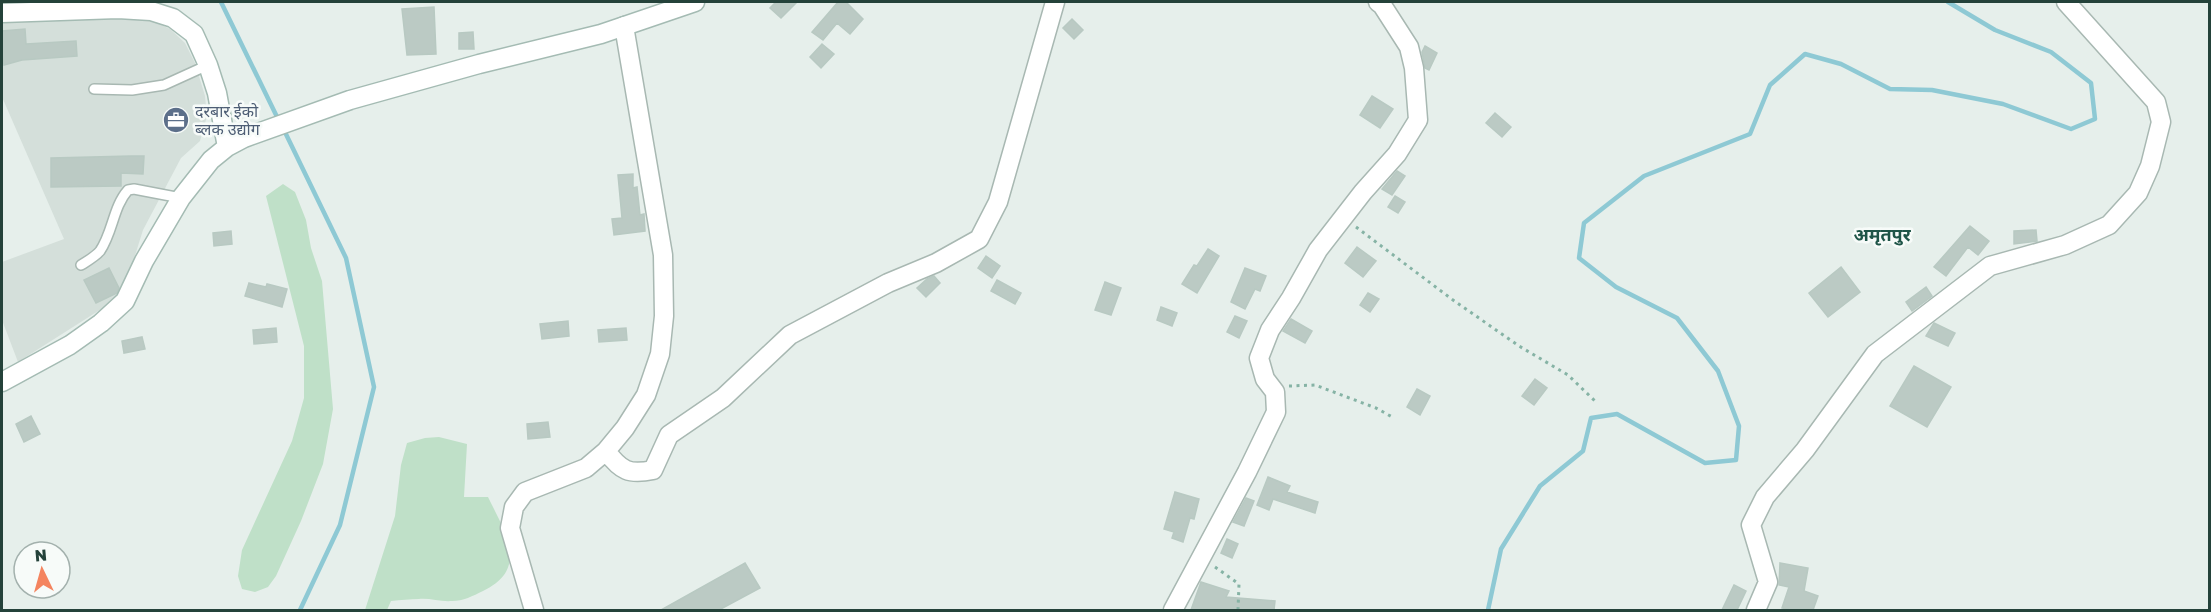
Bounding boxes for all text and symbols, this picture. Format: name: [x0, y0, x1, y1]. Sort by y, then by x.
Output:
place label: दरबार ईको ब्लक उद्योग: [195, 101, 261, 139]
office icon: दरबार ईको ब्लक उद्योग: [161, 105, 191, 135]
district label: अमृतपुर: [1853, 223, 1912, 246]
north arrow: [12, 540, 72, 600]
text: N: [34, 545, 48, 566]

